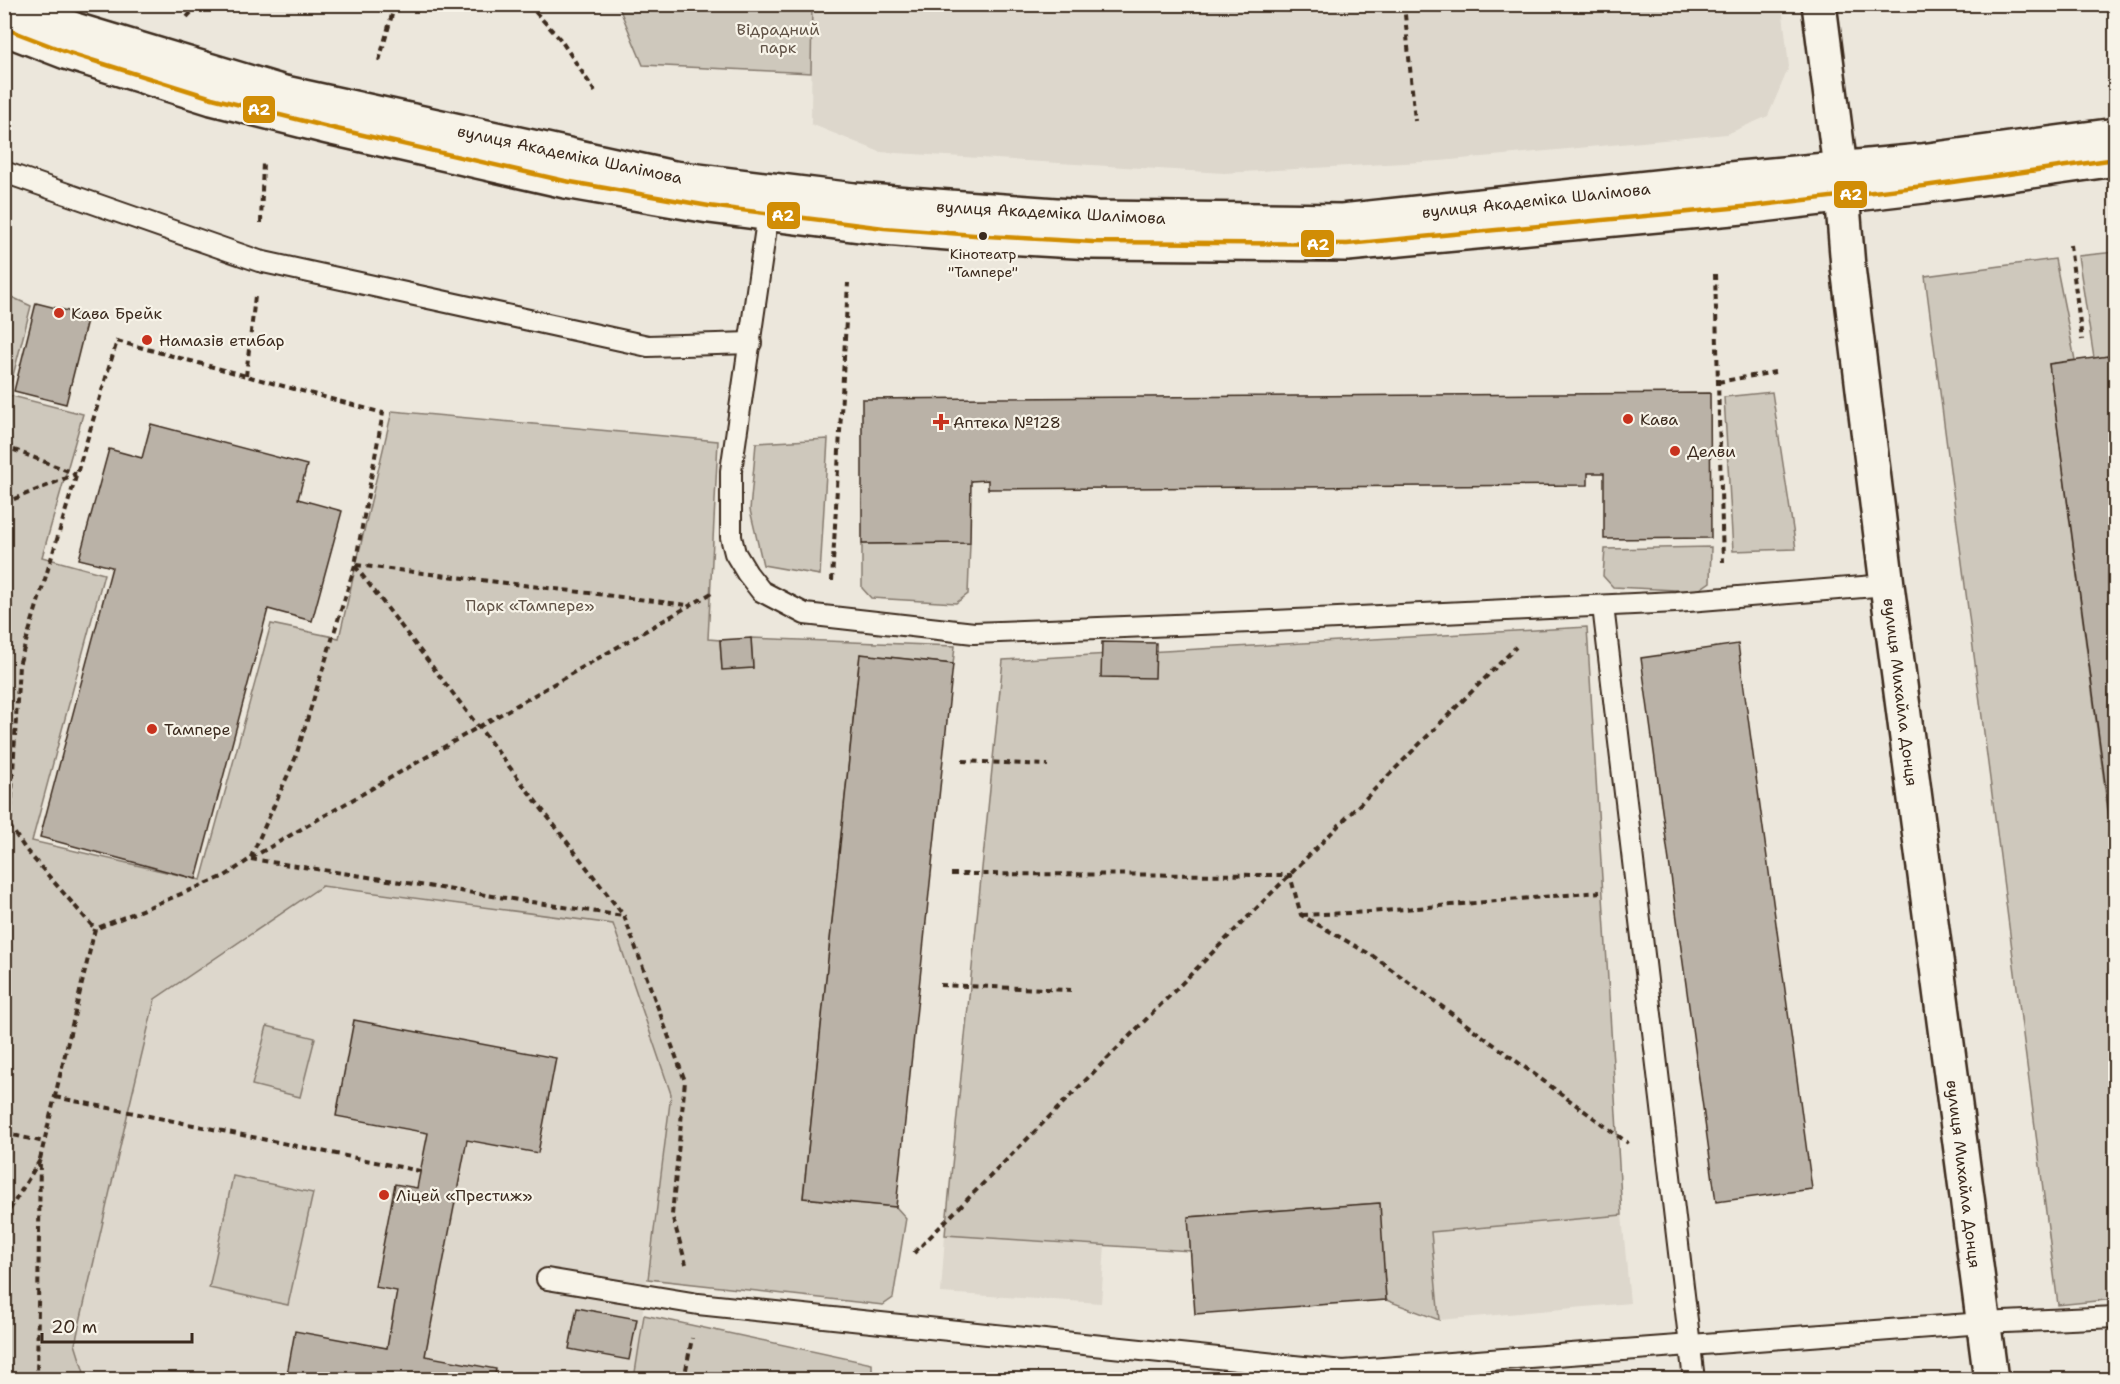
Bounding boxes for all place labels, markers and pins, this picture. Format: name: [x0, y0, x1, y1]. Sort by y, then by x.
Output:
marker: Кінотеатр "Тампере": [977, 230, 989, 242]
place label: Кінотеатр "Тампере": [948, 245, 1018, 281]
place label: Кава Брейк: [71, 303, 162, 324]
marker: Кава Брейк: [52, 306, 66, 320]
place label: Намазів етибар: [159, 330, 285, 351]
marker: Намазів етибар: [140, 333, 154, 347]
place label: Кава: [1640, 409, 1678, 430]
place label: Аптека №128: [953, 412, 1061, 433]
marker: Кава: [1621, 412, 1635, 426]
marker: Аптека №128: [934, 415, 948, 429]
place label: Делви: [1687, 441, 1736, 462]
marker: Делви: [1668, 444, 1682, 458]
place label: Тампере: [164, 719, 231, 740]
marker: Тампере: [145, 722, 159, 736]
place label: Ліцей «Престиж»: [396, 1185, 532, 1206]
marker: Ліцей «Престиж»: [377, 1188, 391, 1202]

